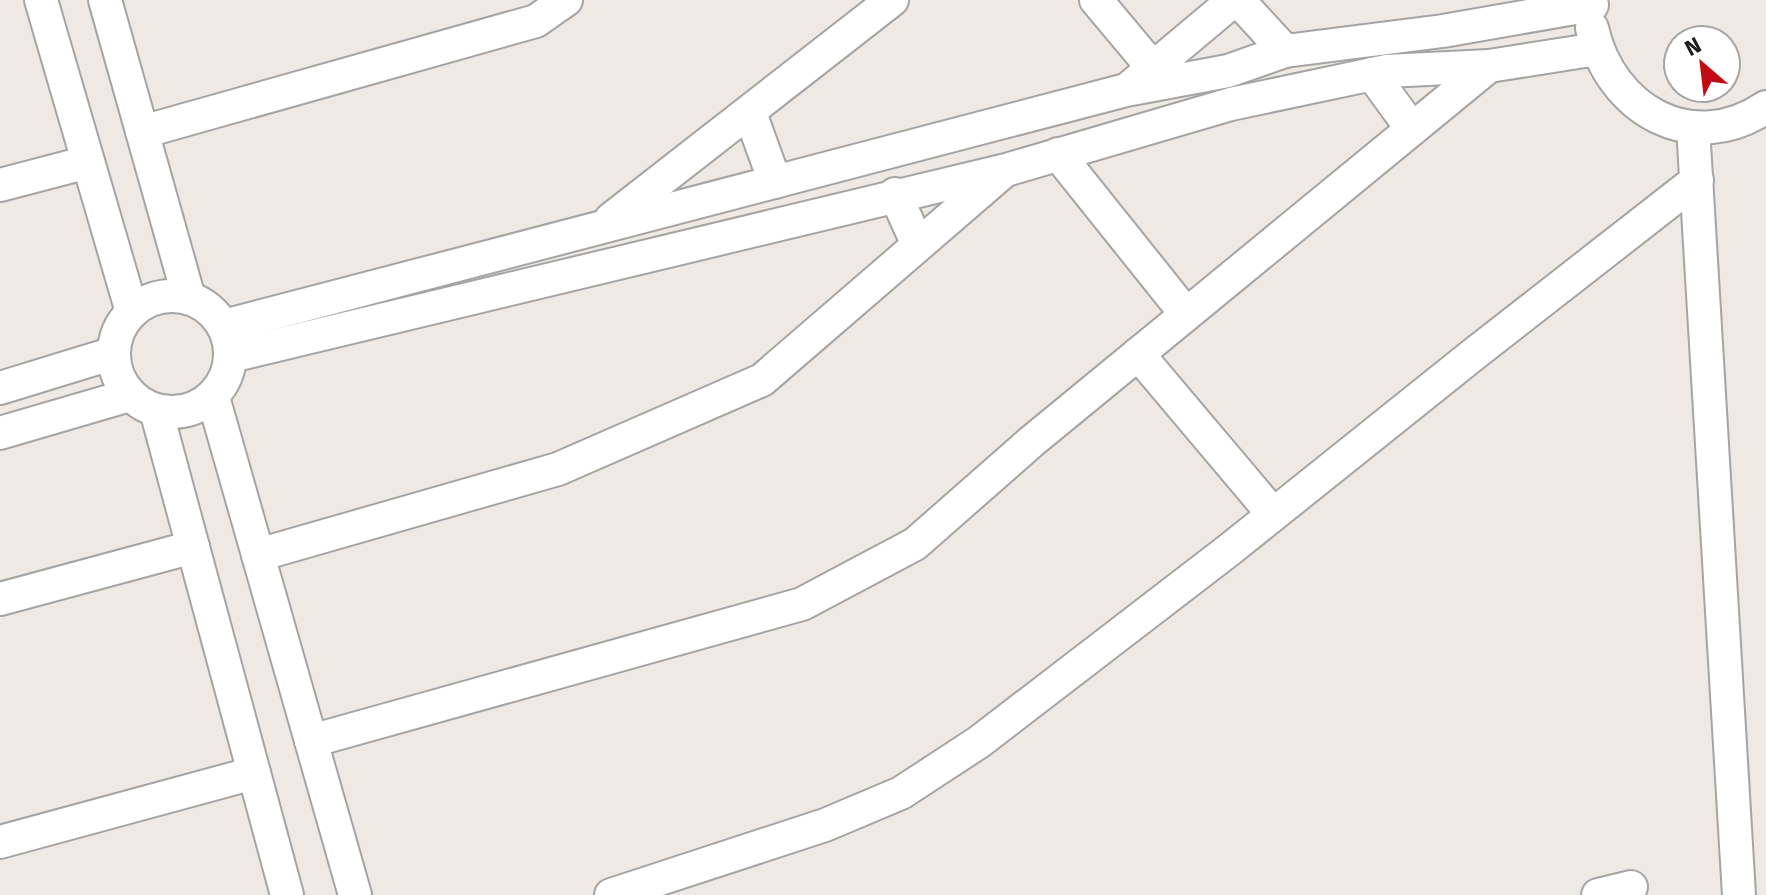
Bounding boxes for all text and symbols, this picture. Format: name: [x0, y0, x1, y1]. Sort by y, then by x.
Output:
north arrow: [1662, 24, 1742, 104]
text: N: [1680, 31, 1706, 62]

